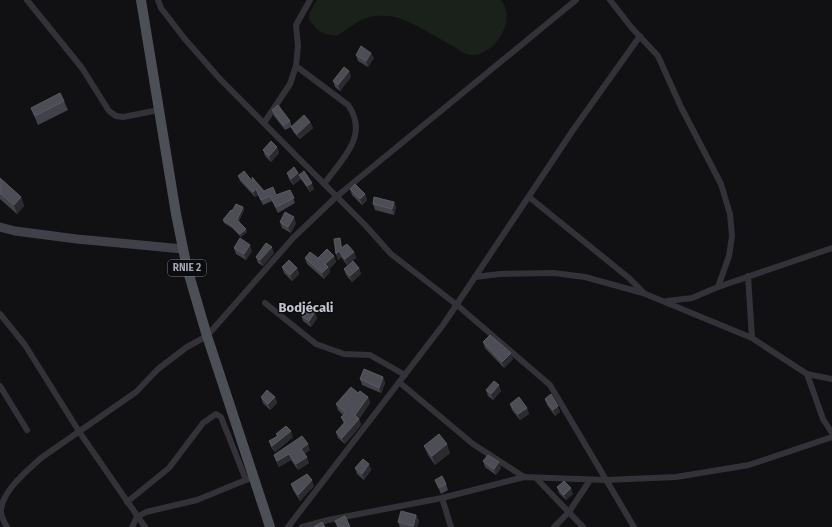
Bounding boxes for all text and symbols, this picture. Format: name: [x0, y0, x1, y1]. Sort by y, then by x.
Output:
road number: RNIE 2: [168, 260, 206, 276]
district label: Bodjécali: [279, 300, 334, 315]

